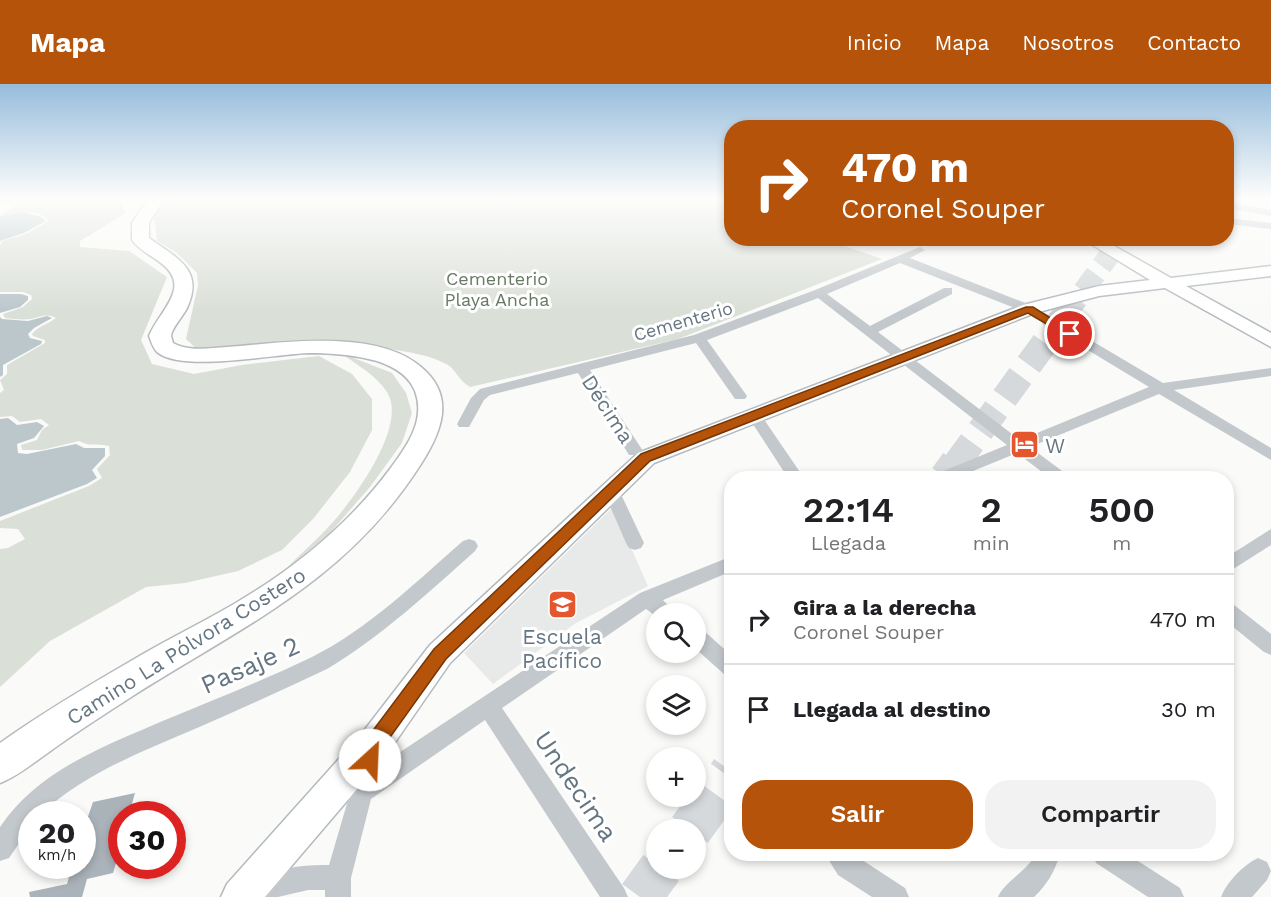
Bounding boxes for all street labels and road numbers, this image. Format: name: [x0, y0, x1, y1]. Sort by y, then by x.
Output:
street label: Cementerio: [631, 297, 735, 345]
street label: Décima: [577, 370, 639, 448]
street label: Camino La Pólvora Costero: [62, 562, 310, 730]
street label: Pasaje 2: [196, 630, 304, 700]
street label: Undecima: [528, 725, 624, 847]

